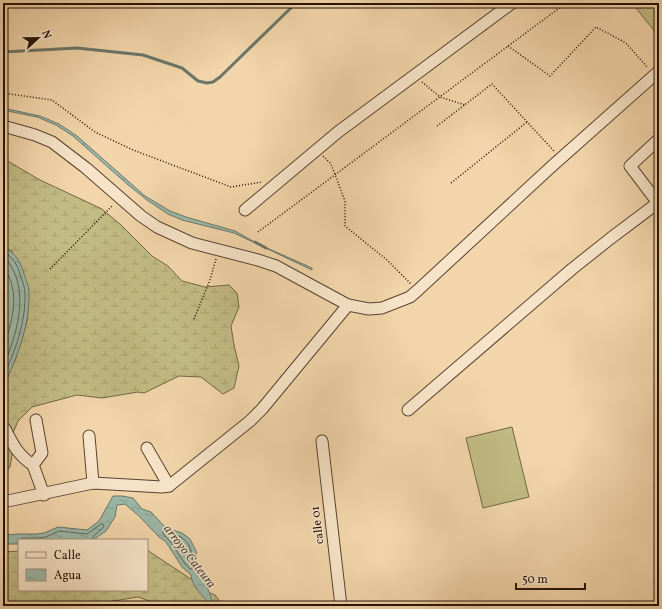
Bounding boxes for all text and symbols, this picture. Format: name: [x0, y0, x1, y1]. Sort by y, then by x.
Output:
north arrow: [18, 18, 58, 58]
text: N: [37, 28, 54, 41]
street label: calle 01: [308, 505, 328, 545]
water label: arroyo Cateura: [158, 521, 220, 593]
legend: [18, 539, 148, 591]
text: Calle: [54, 548, 81, 564]
scale bar: [516, 565, 585, 591]
text: Agua: [54, 568, 81, 584]
text: 50 m: [522, 572, 548, 588]

